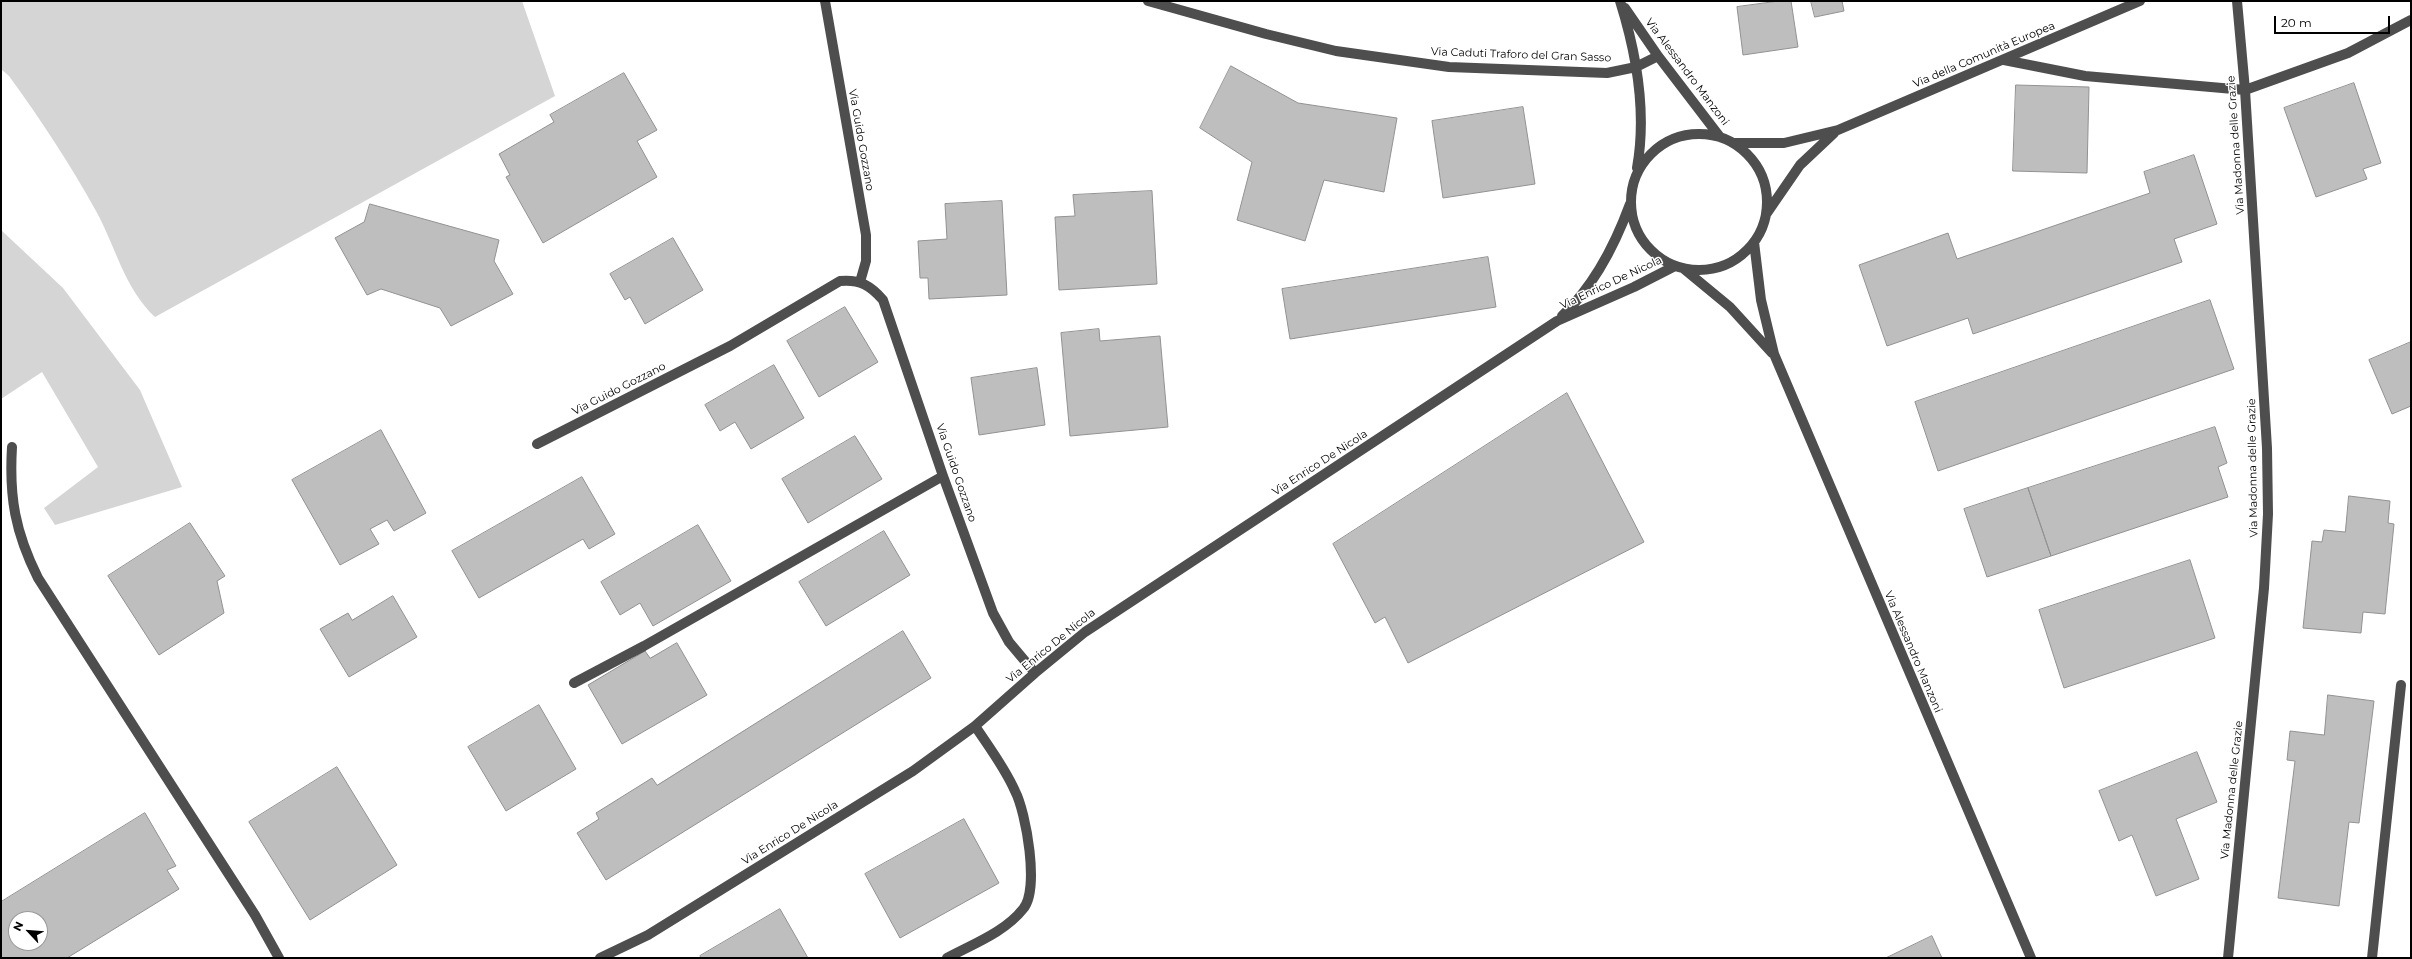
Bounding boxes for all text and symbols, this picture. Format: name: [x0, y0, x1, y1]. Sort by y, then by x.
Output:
scale bar: [2276, 8, 2392, 34]
text: 20 m: [2281, 15, 2312, 30]
street label: Via Alessandro Manzoni: [1642, 16, 1732, 128]
street label: Via della Comunità Europea: [1911, 19, 2057, 91]
street label: Via Caduti Traforo del Gran Sasso: [1431, 45, 1611, 65]
street label: Via Madonna delle Grazie: [2225, 75, 2247, 215]
street label: Via Guido Gozzano: [846, 88, 876, 192]
street label: Via Enrico De Nicola: [1558, 254, 1664, 312]
street label: Via Guido Gozzano: [570, 360, 668, 418]
street label: Via Madonna delle Grazie: [2245, 398, 2261, 538]
street label: Via Guido Gozzano: [933, 422, 979, 524]
street label: Via Enrico De Nicola: [1270, 427, 1370, 499]
street label: Via Alessandro Manzoni: [1881, 589, 1945, 715]
street label: Via Enrico De Nicola: [1004, 606, 1098, 686]
street label: Via Madonna delle Grazie: [2218, 720, 2246, 860]
street label: Via Enrico De Nicola: [740, 798, 840, 868]
north arrow: [8, 911, 48, 951]
text: N: [10, 919, 26, 933]

